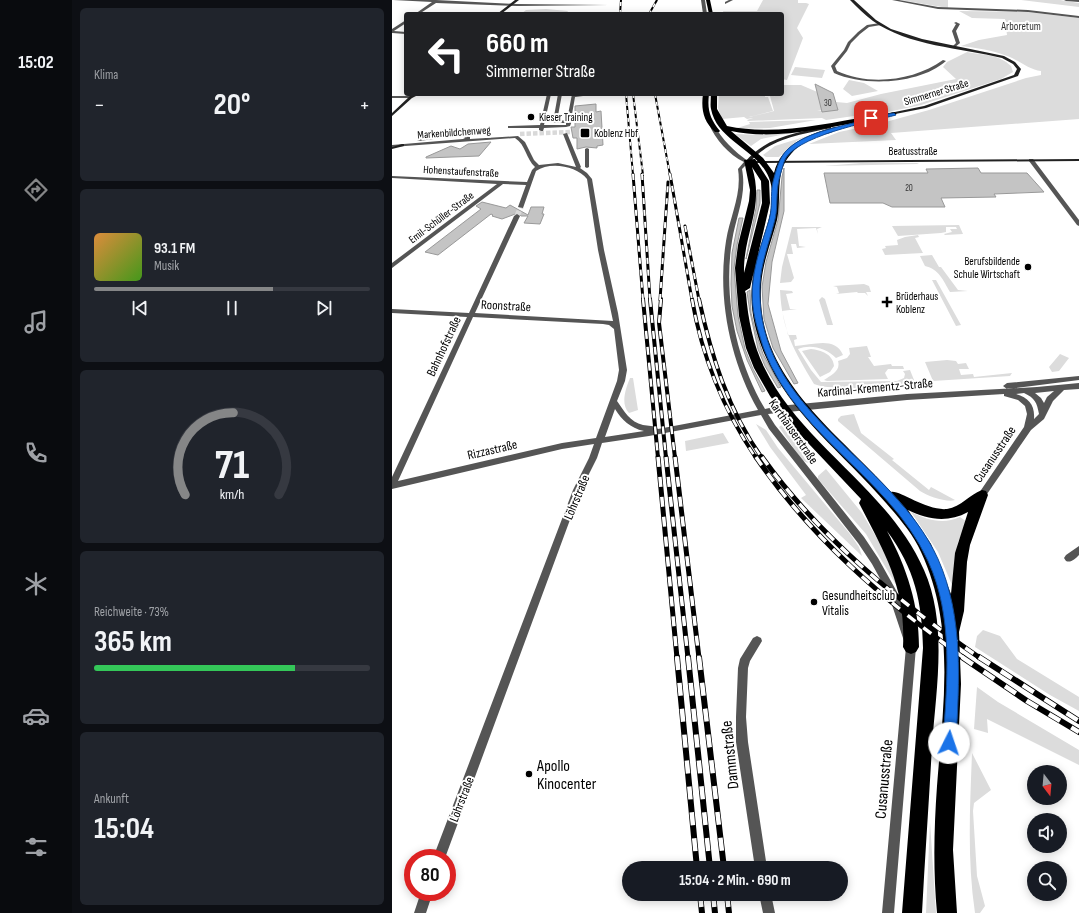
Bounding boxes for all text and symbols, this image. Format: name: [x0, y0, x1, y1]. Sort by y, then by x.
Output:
park label: Arboretum: [1000, 20, 1041, 33]
text: 660 m: [486, 27, 549, 60]
icon: left: [420, 28, 472, 80]
text: 15:02: [18, 52, 54, 73]
text: Simmerner Straße: [486, 61, 595, 82]
text: Klima: [94, 67, 118, 83]
street label: Simmerner Straße: [902, 76, 970, 108]
text: 20°: [214, 87, 250, 123]
text: −: [94, 92, 105, 119]
text: +: [359, 92, 370, 119]
house number: 30: [824, 98, 832, 109]
pin: [854, 101, 888, 135]
icon: arrive: [860, 107, 882, 129]
place label: Kieser Training: [539, 111, 593, 124]
marker: Kieser Training: [526, 112, 536, 122]
street label: Markenbildchenweg: [417, 123, 492, 142]
marker: Koblenz Hbf: [579, 127, 591, 139]
place label: Koblenz Hbf: [594, 127, 639, 140]
street label: Beatusstraße: [889, 145, 937, 158]
street label: Hohenstaufenstraße: [423, 163, 499, 180]
icon: directions: [22, 176, 50, 204]
house number: 20: [905, 183, 913, 194]
street label: Emil-Schüller-Straße: [406, 189, 476, 246]
text: 93.1 FM: [154, 239, 195, 258]
place label: Berufsbildende Schule Wirtschaft: [954, 255, 1021, 281]
text: Musik: [154, 258, 179, 274]
marker: Berufsbildende Schule Wirtschaft: [1023, 262, 1033, 272]
place label: Brüderhaus Koblenz: [896, 290, 938, 316]
marker: Brüderhaus Koblenz: [881, 296, 893, 308]
icon: previous: [129, 297, 151, 319]
icon: pause: [221, 297, 243, 319]
icon: next: [313, 297, 335, 319]
street label: Roonstraße: [481, 297, 531, 315]
icon: music: [22, 308, 50, 336]
street label: Bahnhofstraße: [423, 314, 465, 379]
street label: Kardinal-Krementz-Straße: [817, 375, 933, 401]
street label: Karthäuserstraße: [765, 396, 822, 467]
street label: Cusanusstraße: [970, 423, 1020, 486]
street label: Rizzastraße: [466, 436, 519, 463]
icon: phone: [22, 439, 50, 467]
text: 71: [215, 440, 249, 489]
street label: Löhrstraße: [560, 473, 593, 522]
text: km/h: [220, 485, 244, 502]
icon: climate: [22, 570, 50, 598]
place label: Gesundheitsclub Vitalis: [822, 588, 895, 619]
marker: Gesundheitsclub Vitalis: [809, 597, 819, 607]
text: Reichweite · 73%: [94, 604, 169, 620]
text: 365 km: [94, 624, 172, 660]
icon: car: [22, 702, 50, 730]
street label: Dammstraße: [717, 720, 744, 790]
position arrow: [928, 722, 970, 764]
street label: Cusanusstraße: [872, 739, 897, 820]
place label: Apollo Kinocenter: [536, 757, 597, 794]
north arrow: [1027, 765, 1067, 805]
map controls: [1027, 765, 1067, 901]
marker: Apollo Kinocenter: [524, 769, 534, 779]
street label: Löhrstraße: [446, 775, 478, 824]
text: Ankunft: [94, 791, 129, 807]
text: 15:04: [94, 811, 154, 847]
button: sound: [1027, 813, 1067, 853]
icon: filters: [22, 833, 50, 861]
speed limit sign: 80: [404, 849, 456, 901]
button: search: [1027, 861, 1067, 901]
text: 15:04 · 2 Min. · 690 m: [679, 871, 791, 890]

